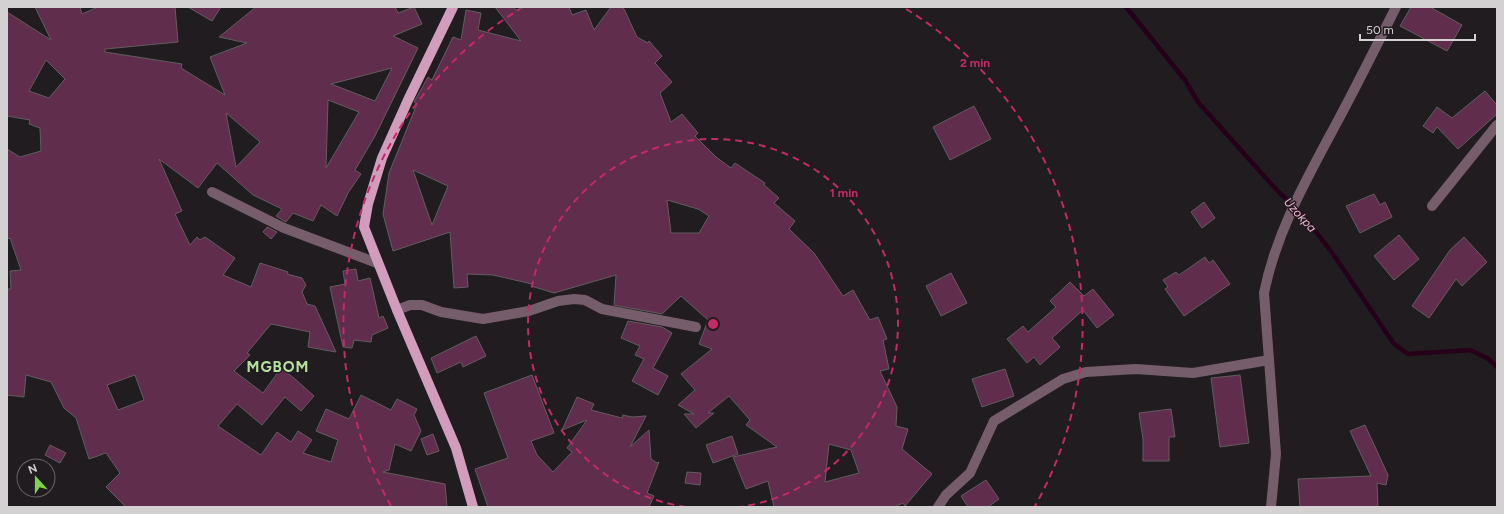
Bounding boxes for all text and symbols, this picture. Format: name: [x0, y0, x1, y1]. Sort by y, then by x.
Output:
scale bar: [1360, 16, 1475, 42]
text: 50 m: [1366, 23, 1394, 37]
text: 2 min: [960, 56, 990, 70]
text: 1 min: [830, 186, 858, 200]
water label: Uzokpa: [1281, 195, 1319, 235]
centre of rings: [706, 317, 720, 331]
district label: MGBOM: [247, 358, 309, 376]
north arrow: [16, 458, 56, 498]
text: N: [26, 462, 39, 477]

